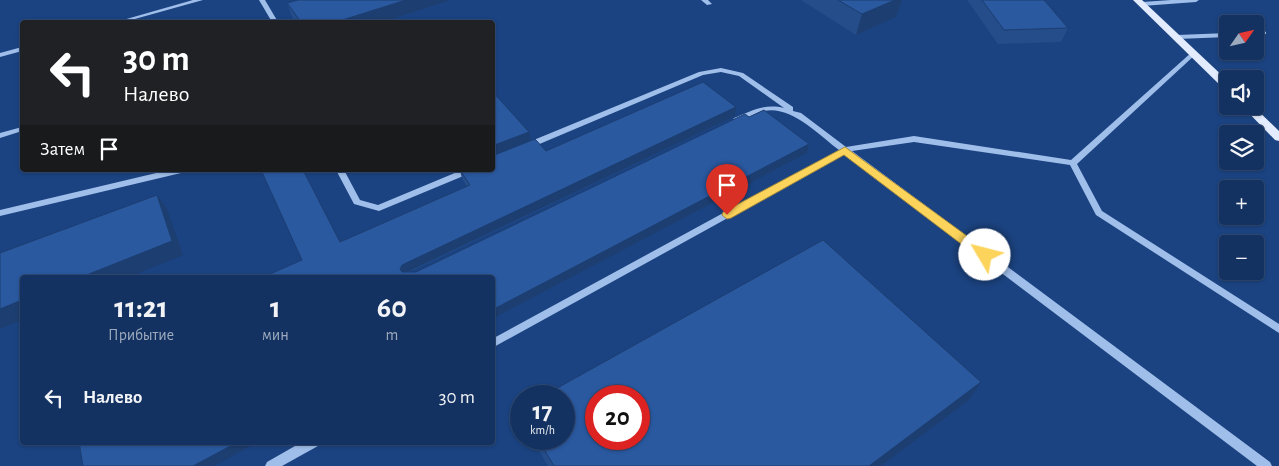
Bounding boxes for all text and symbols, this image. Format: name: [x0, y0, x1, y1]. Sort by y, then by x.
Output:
north arrow: [1219, 15, 1264, 60]
map controls: [1219, 15, 1264, 280]
icon: left: [40, 40, 105, 105]
text: 30 m: [123, 42, 190, 77]
button: sound: [1219, 70, 1264, 115]
text: Налево: [123, 83, 189, 105]
button: layers: [1219, 125, 1264, 170]
icon: arrive: [95, 135, 123, 163]
text: Затем: [40, 140, 85, 159]
pin: [706, 164, 748, 215]
icon: arrive: [713, 171, 741, 199]
button: +: [1219, 180, 1264, 225]
position arrow: [958, 228, 1010, 280]
button: −: [1219, 235, 1264, 280]
text: 11:21: [114, 293, 168, 323]
text: 1: [270, 293, 281, 323]
text: 60: [377, 293, 407, 323]
text: Прибытие: [108, 327, 174, 343]
text: мин: [262, 327, 289, 343]
text: m: [385, 327, 398, 343]
icon: left: [40, 384, 68, 412]
speed limit sign: 20: [585, 385, 650, 450]
text: Налево: [83, 388, 142, 407]
text: 30 m: [439, 388, 475, 407]
text: 17: [533, 399, 552, 424]
text: km/h: [530, 424, 555, 436]

